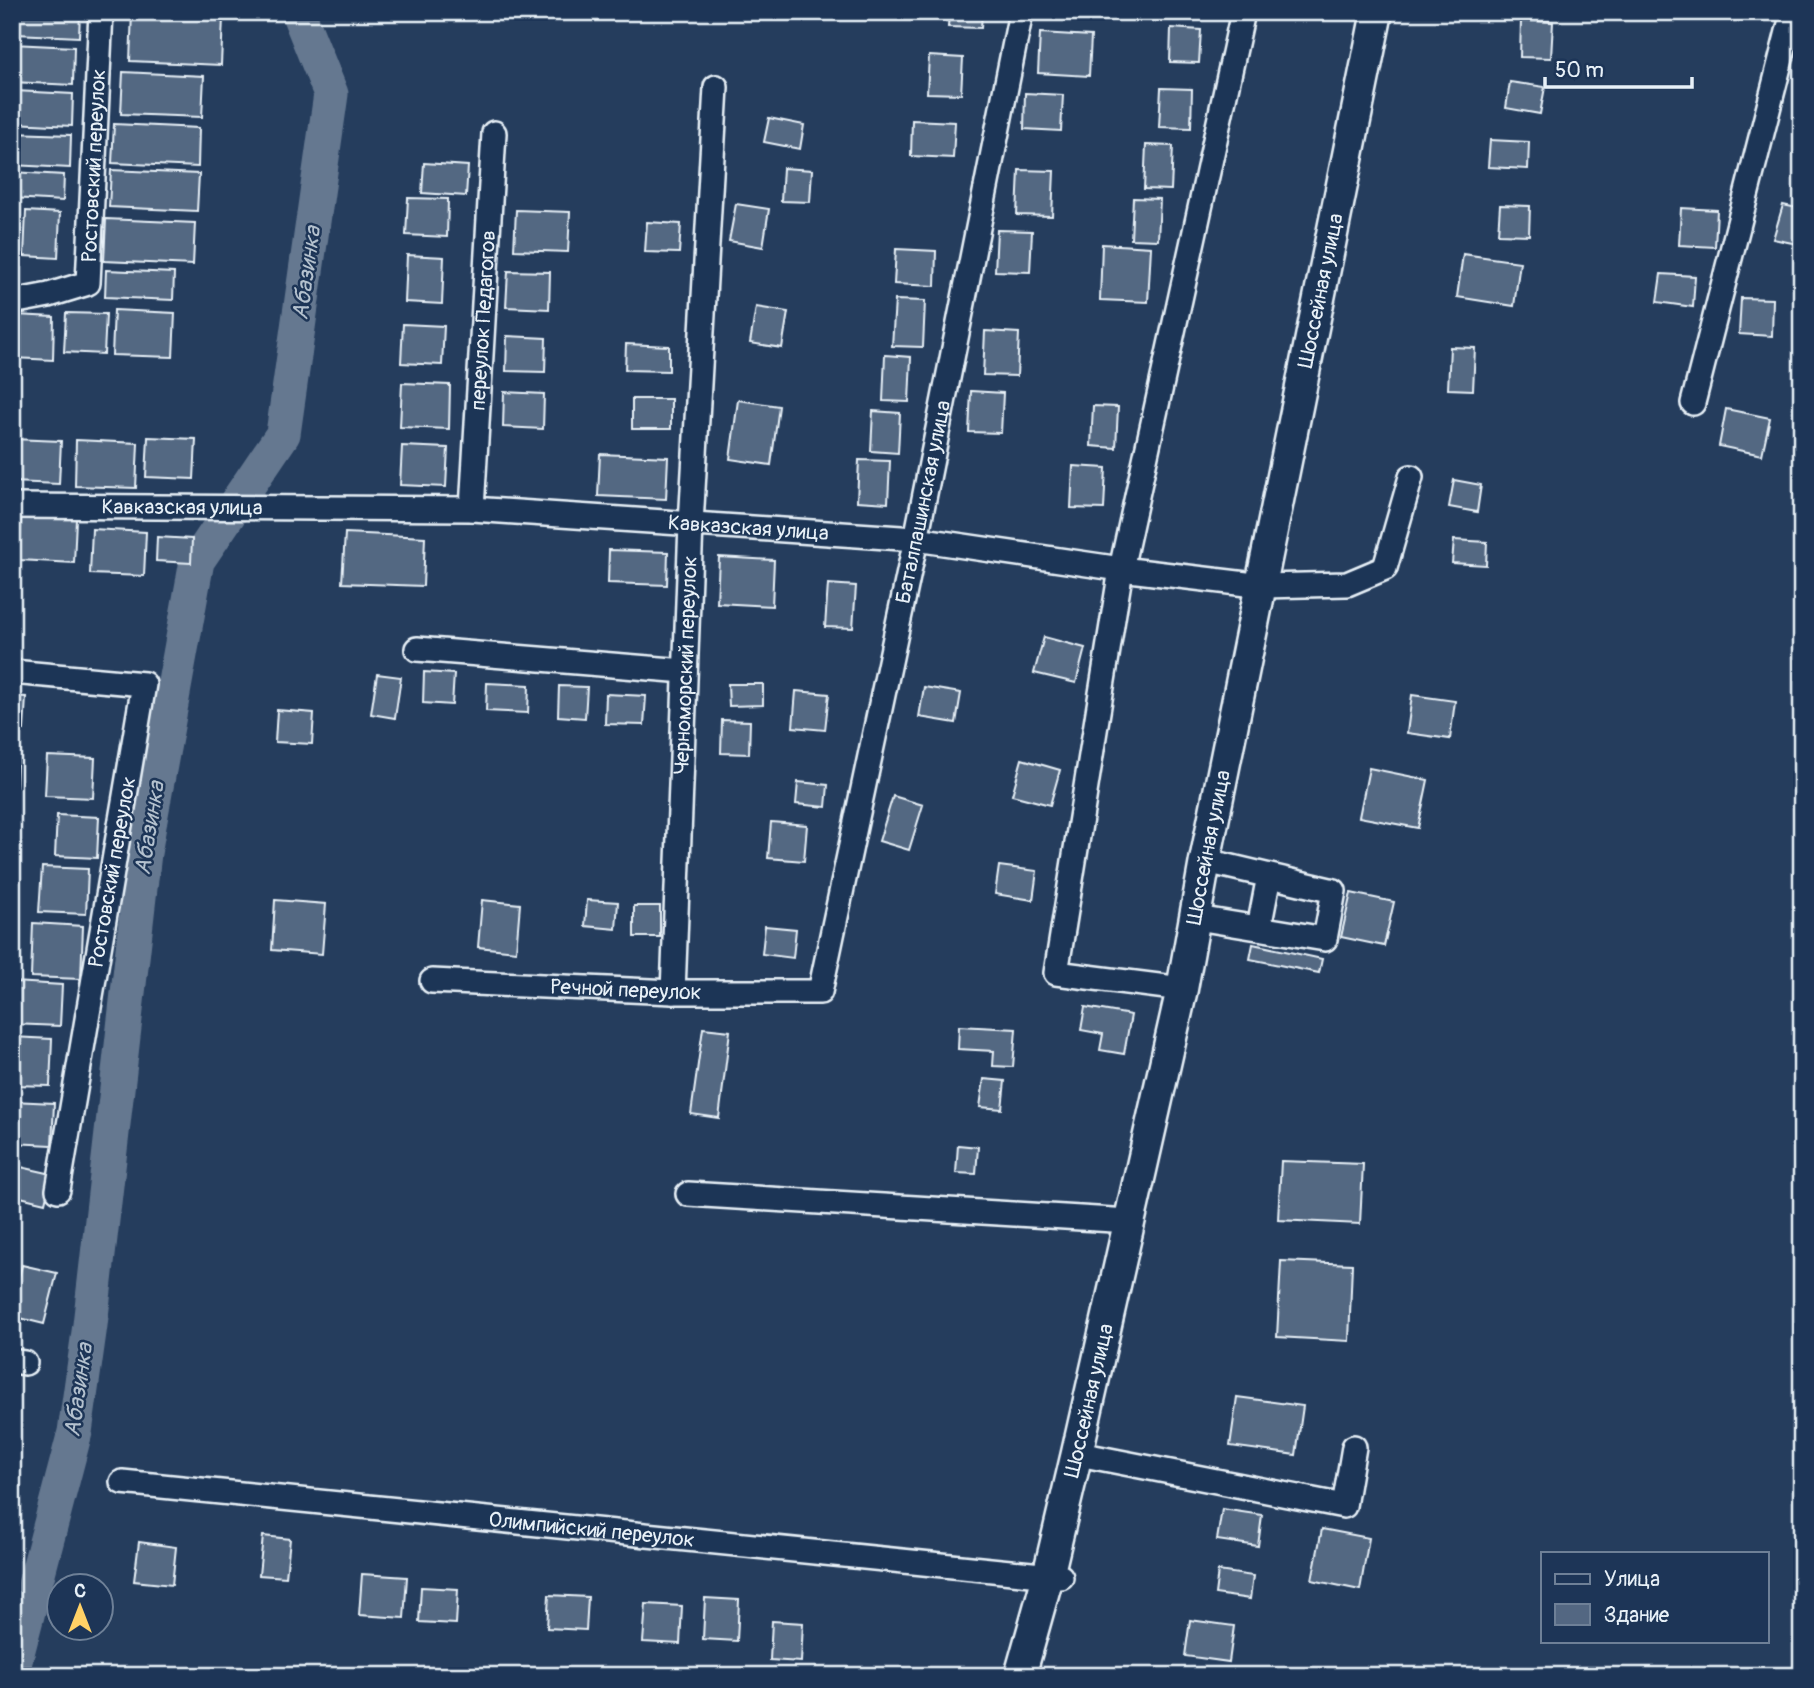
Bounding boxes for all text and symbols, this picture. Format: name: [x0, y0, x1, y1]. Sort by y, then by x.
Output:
scale bar: [1545, 46, 1692, 90]
text: 50 m: [1555, 57, 1604, 84]
street label: Ростовский переулок: [76, 68, 112, 263]
street label: Шоссейная улица: [1292, 211, 1350, 370]
water label: Абазинка: [286, 223, 328, 322]
street label: переулок Педагогов: [465, 229, 502, 411]
street label: Баталпашинская улица: [890, 398, 957, 606]
street label: Кавказская улица: [101, 494, 263, 522]
street label: Кавказская улица: [667, 509, 830, 547]
street label: Черноморский переулок: [668, 555, 704, 775]
street label: Шоссейная улица: [1181, 768, 1237, 927]
street label: Ростовский переулок: [82, 775, 143, 969]
water label: Абазинка: [128, 778, 171, 877]
street label: Речной переулок: [550, 973, 702, 1006]
street label: Шоссейная улица: [1059, 1321, 1120, 1480]
water label: Абазинка: [58, 1340, 100, 1439]
street label: Олимпийский переулок: [487, 1506, 696, 1554]
legend: [1541, 1552, 1769, 1642]
text: Улица: [1604, 1566, 1660, 1593]
north arrow: [46, 1572, 116, 1642]
text: С: [74, 1579, 86, 1603]
text: Здание: [1604, 1602, 1670, 1629]

